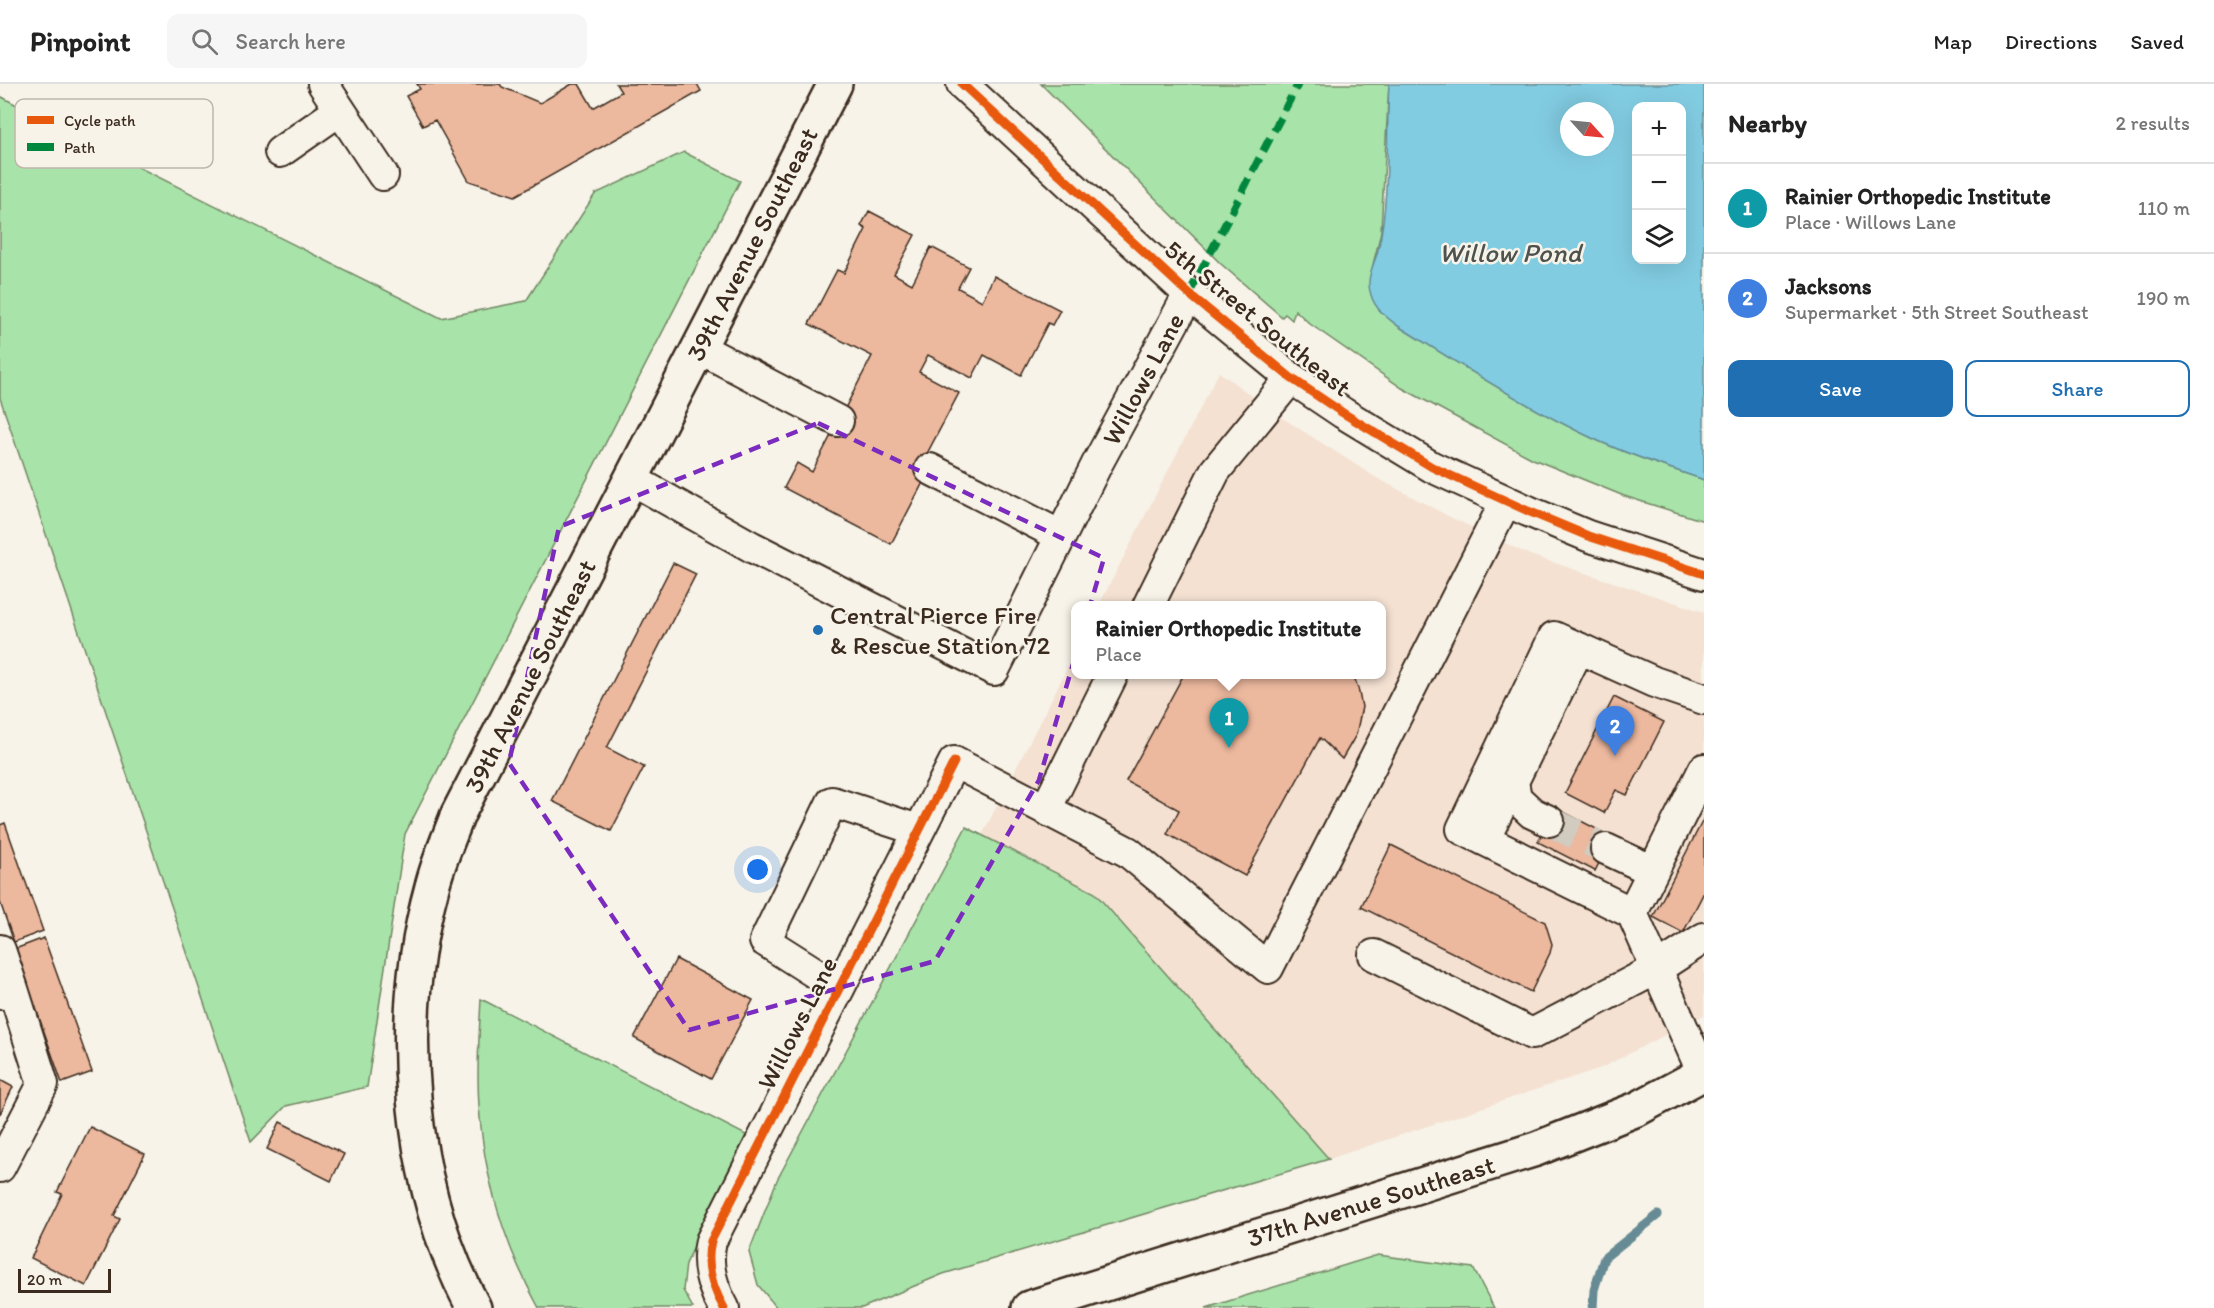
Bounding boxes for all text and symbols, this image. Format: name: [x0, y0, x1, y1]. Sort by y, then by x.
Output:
search box: [167, 14, 587, 68]
text: Pinpoint: [30, 24, 131, 58]
icon: search: [188, 25, 221, 58]
text: Search here: [236, 28, 346, 55]
text: Map: [1934, 29, 1972, 54]
text: Directions: [2005, 29, 2097, 54]
text: Saved: [2130, 29, 2184, 54]
legend: [15, 99, 213, 168]
north arrow: [1560, 102, 1614, 156]
map controls: [1632, 102, 1686, 264]
button: +: [1632, 102, 1686, 156]
text: Nearby: [1728, 107, 1807, 139]
text: Cycle path: [64, 111, 136, 130]
text: 2 results: [2116, 111, 2190, 135]
street label: 39th Avenue Southeast: [679, 122, 825, 366]
text: Path: [64, 138, 95, 157]
button: −: [1632, 156, 1686, 210]
text: Rainier Orthopedic Institute: [1785, 183, 2051, 210]
text: 1: [1743, 196, 1752, 220]
text: 110 m: [2138, 196, 2190, 220]
button: layers: [1632, 210, 1686, 264]
text: Place · Willows Lane: [1785, 210, 1956, 234]
street label: 5th Street Southeast: [1158, 233, 1358, 403]
water label: Willow Pond: [1439, 236, 1584, 269]
text: Jacksons: [1785, 273, 1872, 300]
text: 2: [1742, 286, 1753, 310]
text: 190 m: [2137, 286, 2190, 310]
text: Supermarket · 5th Street Southeast: [1785, 300, 2089, 324]
street label: Willows Lane: [1095, 308, 1191, 450]
button: Save: [1728, 360, 1953, 417]
button: Share: [1965, 360, 2190, 417]
street label: 39th Avenue Southeast: [457, 554, 603, 798]
place label: Central Pierce Fire & Rescue Station 72: [830, 599, 1051, 661]
popup: [1071, 601, 1386, 679]
text: Rainier Orthopedic Institute: [1096, 615, 1361, 642]
marker: Central Pierce Fire & Rescue Station 72: [811, 623, 825, 637]
text: Place: [1096, 642, 1142, 666]
pin: 1: [1210, 698, 1248, 748]
pin: 2: [1596, 706, 1634, 756]
your location: [743, 855, 772, 884]
street label: Willows Lane: [750, 951, 844, 1095]
street label: 37th Avenue Southeast: [1243, 1148, 1499, 1254]
scale bar: [18, 1266, 111, 1294]
text: 20 m: [27, 1270, 62, 1289]

